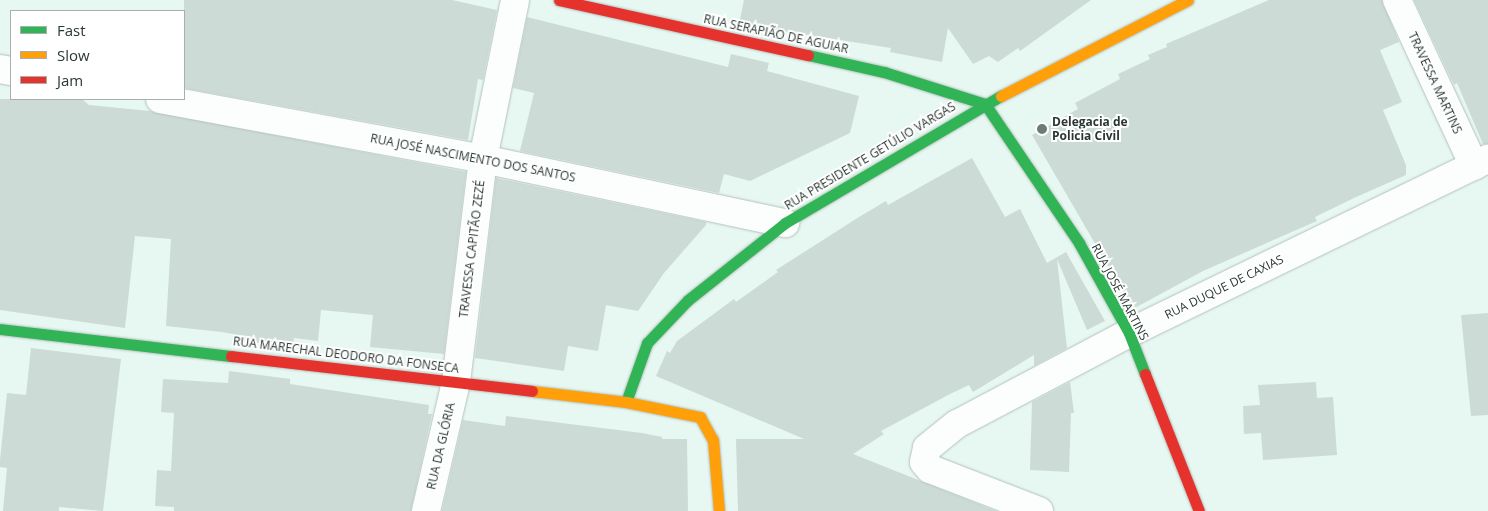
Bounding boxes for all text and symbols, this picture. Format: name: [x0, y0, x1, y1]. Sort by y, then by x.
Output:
legend: [10, 10, 185, 100]
street label: RUA SERAPIÃO DE AGUIAR: [702, 12, 850, 56]
text: Fast: [57, 20, 86, 40]
street label: TRAVESSA MARTINS: [1405, 30, 1465, 136]
text: Slow: [57, 45, 90, 65]
text: Jam: [57, 70, 83, 90]
street label: RUA PRESIDENTE GETÚLIO VARGAS: [782, 99, 958, 213]
place label: Delegacia de Policia Civil: [1052, 115, 1128, 143]
marker: Delegacia de Policia Civil: [1036, 123, 1048, 135]
street label: RUA JOSÉ NASCIMENTO DOS SANTOS: [369, 131, 577, 185]
street label: TRAVESSA CAPITÃO ZEZÉ: [456, 179, 488, 319]
street label: RUA JOSÉ MARTINS: [1088, 241, 1152, 343]
street label: RUA DUQUE DE CAXIAS: [1162, 252, 1286, 322]
street label: RUA MARECHAL DEODORO DA FONSECA: [232, 334, 460, 376]
street label: RUA DA GLÓRIA: [424, 401, 458, 491]

